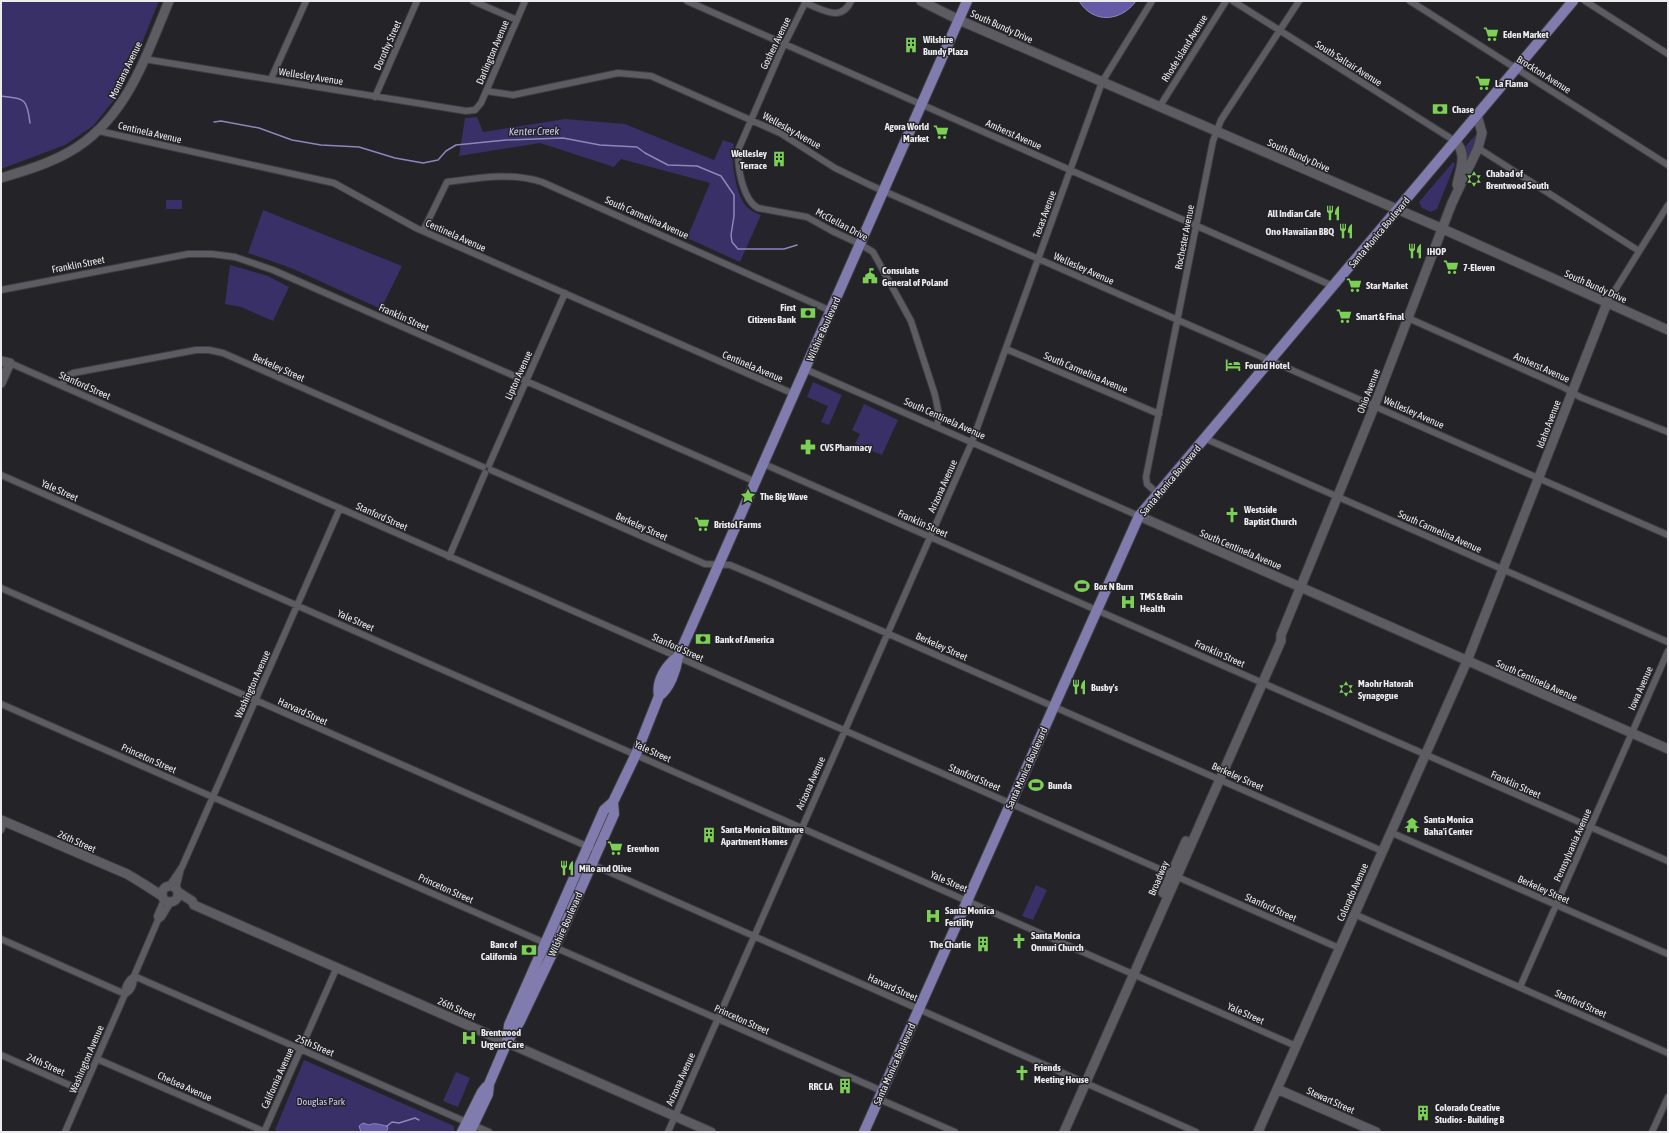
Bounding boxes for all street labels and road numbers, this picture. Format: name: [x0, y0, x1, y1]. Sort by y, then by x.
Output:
street label: South Bundy Drive: [969, 8, 1035, 45]
street label: Rhode Island Avenue: [1159, 12, 1210, 84]
street label: Goshen Avenue: [758, 15, 793, 71]
street label: Darlington Avenue: [474, 18, 511, 86]
street label: Dorothy Street: [372, 19, 403, 72]
street label: Montana Avenue: [107, 39, 144, 101]
street label: South Saltair Avenue: [1314, 39, 1384, 89]
street label: Brockton Avenue: [1515, 53, 1573, 96]
street label: Wellesley Avenue: [278, 66, 344, 87]
street label: Wellesley Avenue: [761, 110, 823, 151]
street label: Amherst Avenue: [984, 117, 1044, 152]
street label: Centinela Avenue: [117, 120, 183, 145]
street label: South Bundy Drive: [1266, 137, 1332, 174]
street label: Texas Avenue: [1031, 189, 1058, 239]
street label: South Carmelina Avenue: [603, 194, 691, 241]
street label: Santa Monica Boulevard: [1347, 195, 1412, 270]
street label: Rochester Avenue: [1173, 203, 1196, 270]
street label: McClellan Drive: [814, 206, 870, 243]
street label: Centinela Avenue: [424, 217, 488, 254]
street label: Wellesley Avenue: [1052, 250, 1116, 287]
street label: Franklin Street: [51, 254, 106, 275]
street label: South Bundy Drive: [1563, 268, 1629, 305]
street label: Wilshire Boulevard: [804, 295, 843, 363]
street label: Franklin Street: [377, 302, 431, 333]
street label: Lipton Avenue: [503, 349, 534, 401]
street label: Centinela Avenue: [721, 349, 785, 384]
street label: South Carmelina Avenue: [1042, 350, 1130, 395]
street label: Amherst Avenue: [1512, 350, 1572, 385]
street label: Berkeley Street: [251, 351, 306, 384]
street label: Ohio Avenue: [1355, 367, 1382, 415]
street label: Stanford Street: [57, 369, 112, 402]
street label: Wellesley Avenue: [1382, 394, 1446, 431]
street label: South Centinela Avenue: [903, 396, 987, 441]
street label: Idaho Avenue: [1534, 398, 1563, 450]
street label: Santa Monica Boulevard: [1138, 443, 1203, 518]
street label: Arizona Avenue: [926, 458, 959, 514]
street label: Yale Street: [40, 478, 80, 503]
street label: Stanford Street: [354, 500, 409, 533]
street label: Franklin Street: [896, 508, 950, 539]
street label: South Carmelina Avenue: [1396, 508, 1484, 555]
street label: Berkeley Street: [614, 510, 669, 543]
street label: South Centinela Avenue: [1198, 527, 1284, 572]
street label: Yale Street: [336, 608, 376, 633]
street label: Berkeley Street: [914, 630, 969, 663]
street label: Stanford Street: [650, 631, 705, 664]
street label: Franklin Street: [1193, 638, 1247, 669]
street label: Washington Avenue: [233, 648, 272, 720]
street label: South Centinela Avenue: [1495, 658, 1579, 703]
street label: Iowa Avenue: [1626, 664, 1655, 712]
street label: Harvard Street: [276, 696, 329, 727]
street label: Santa Monica Boulevard: [1003, 725, 1050, 811]
street label: Yale Street: [633, 739, 673, 764]
street label: Princeton Street: [120, 741, 178, 776]
street label: Arizona Avenue: [794, 755, 827, 811]
street label: Berkeley Street: [1210, 760, 1265, 793]
street label: Stanford Street: [947, 762, 1002, 793]
street label: Franklin Street: [1489, 769, 1543, 800]
street label: Pennsylvania Avenue: [1551, 807, 1594, 883]
street label: 26th Street: [56, 828, 98, 855]
street label: Broadway: [1146, 859, 1171, 897]
street label: Colorado Avenue: [1335, 861, 1370, 923]
street label: Yale Street: [929, 869, 969, 894]
street label: Princeton Street: [417, 871, 475, 906]
street label: Berkeley Street: [1516, 873, 1571, 906]
street label: Wilshire Boulevard: [546, 890, 585, 958]
street label: Stanford Street: [1243, 891, 1298, 924]
street label: Harvard Street: [866, 972, 919, 1003]
street label: Stanford Street: [1553, 987, 1608, 1020]
street label: 26th Street: [436, 995, 478, 1022]
street label: Yale Street: [1226, 1001, 1266, 1026]
street label: Princeton Street: [713, 1002, 771, 1037]
street label: Santa Monica Boulevard: [871, 1021, 918, 1107]
street label: Washington Avenue: [67, 1023, 106, 1095]
street label: 25th Street: [294, 1032, 336, 1058]
street label: California Avenue: [259, 1046, 296, 1110]
street label: 24th Street: [25, 1051, 67, 1078]
street label: Arizona Avenue: [664, 1051, 697, 1107]
street label: Chelsea Avenue: [156, 1070, 214, 1104]
street label: Stewart Street: [1305, 1085, 1356, 1116]

